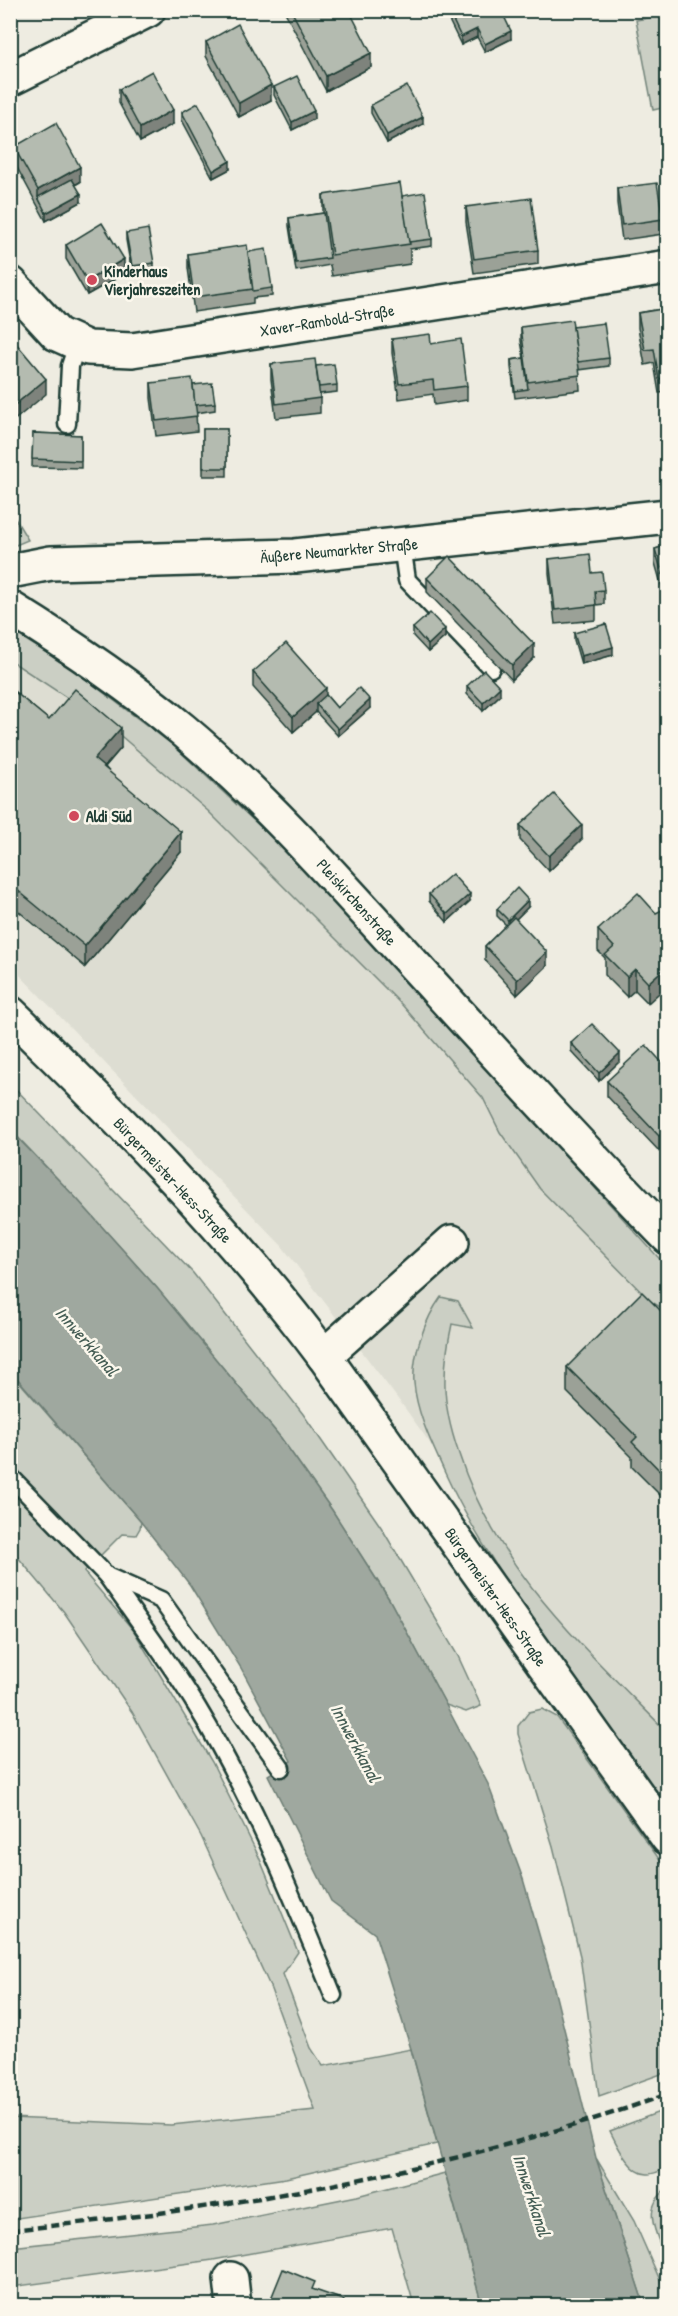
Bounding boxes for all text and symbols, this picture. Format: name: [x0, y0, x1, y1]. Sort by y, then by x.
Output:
place label: Kinderhaus Vierjahreszeiten: [104, 260, 200, 300]
marker: Kinderhaus Vierjahreszeiten: [85, 273, 99, 287]
street label: Xaver-Rambold-Straße: [258, 298, 396, 341]
street label: Äußere Neumarkter Straße: [259, 532, 419, 568]
place label: Aldi Süd: [86, 805, 132, 827]
marker: Aldi Süd: [67, 809, 81, 823]
street label: Pleiskirchenstraße: [312, 854, 402, 951]
street label: Bürgermeister-Hess-Straße: [109, 1112, 238, 1248]
water label: Innwerkkanal: [50, 1301, 125, 1382]
street label: Bürgermeister-Hess-Straße: [440, 1523, 553, 1671]
water label: Innwerkkanal: [325, 1700, 388, 1787]
water label: Innwerkkanal: [507, 2151, 557, 2240]

